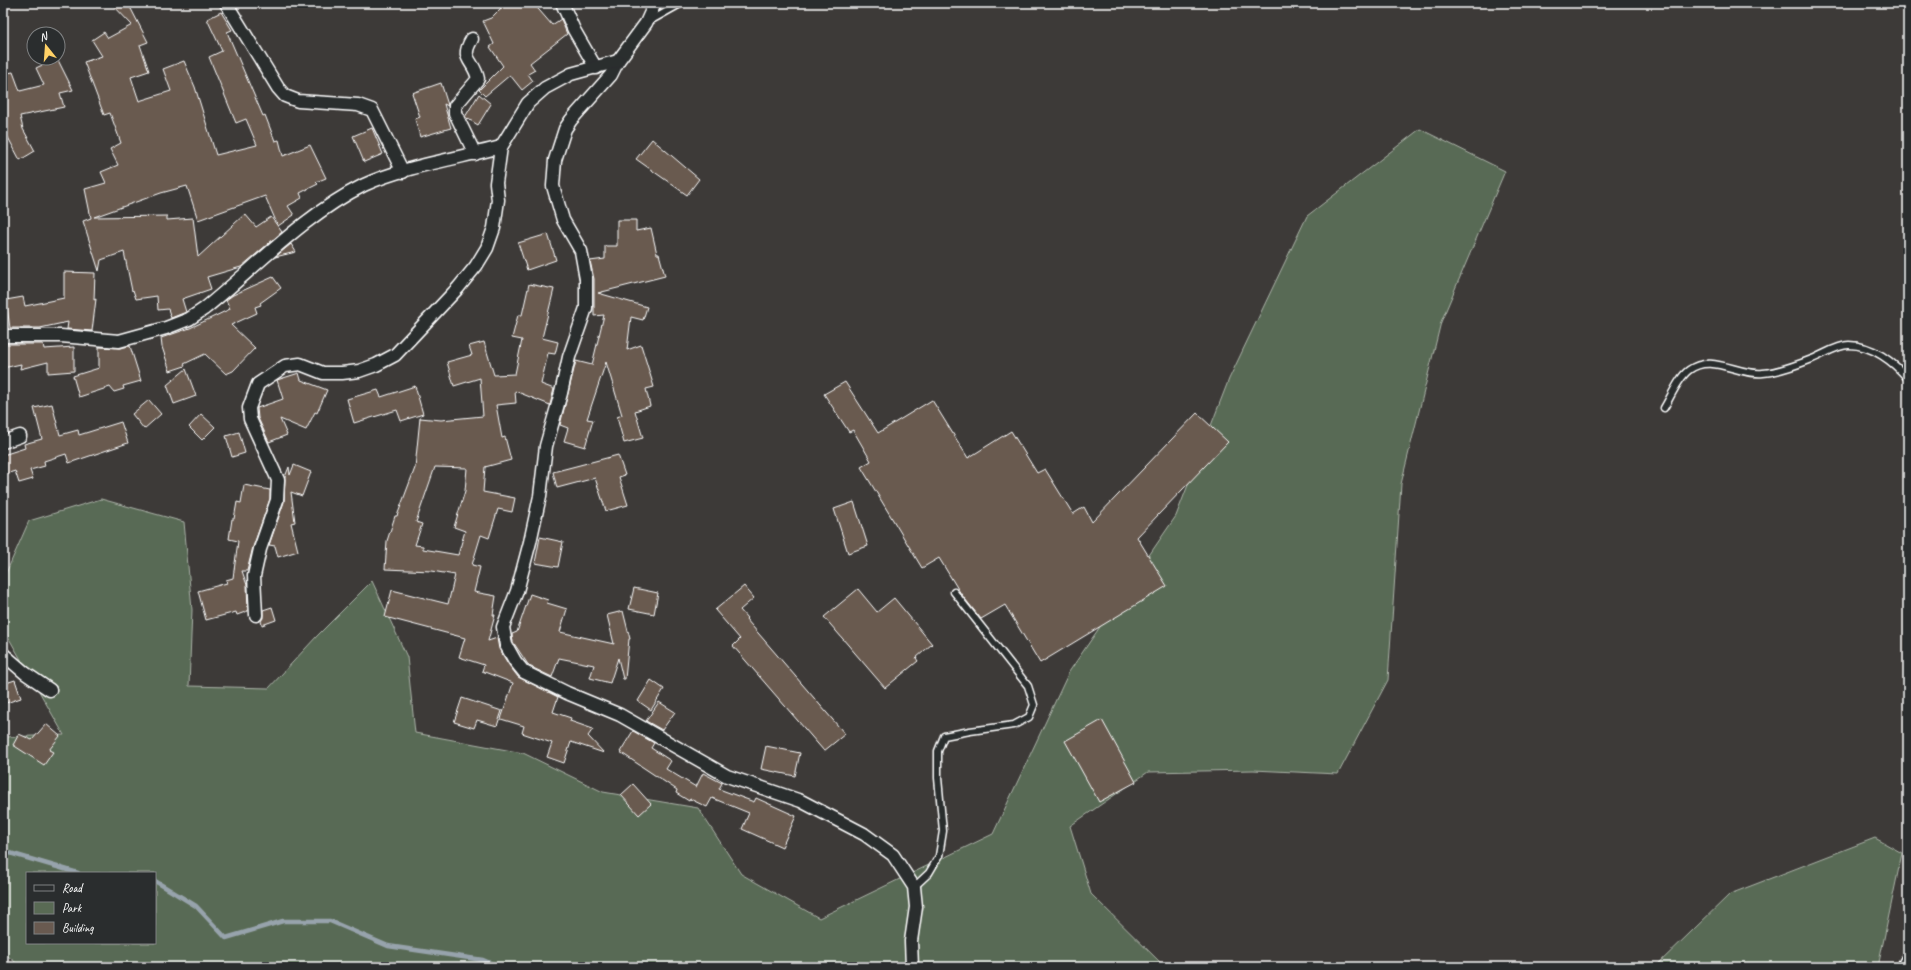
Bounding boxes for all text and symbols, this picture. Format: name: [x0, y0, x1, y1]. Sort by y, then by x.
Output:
north arrow: [26, 26, 66, 66]
text: N: [38, 28, 50, 44]
legend: [26, 872, 156, 944]
text: Road: [62, 880, 84, 896]
text: Park: [62, 900, 83, 916]
text: Building: [62, 920, 94, 936]

